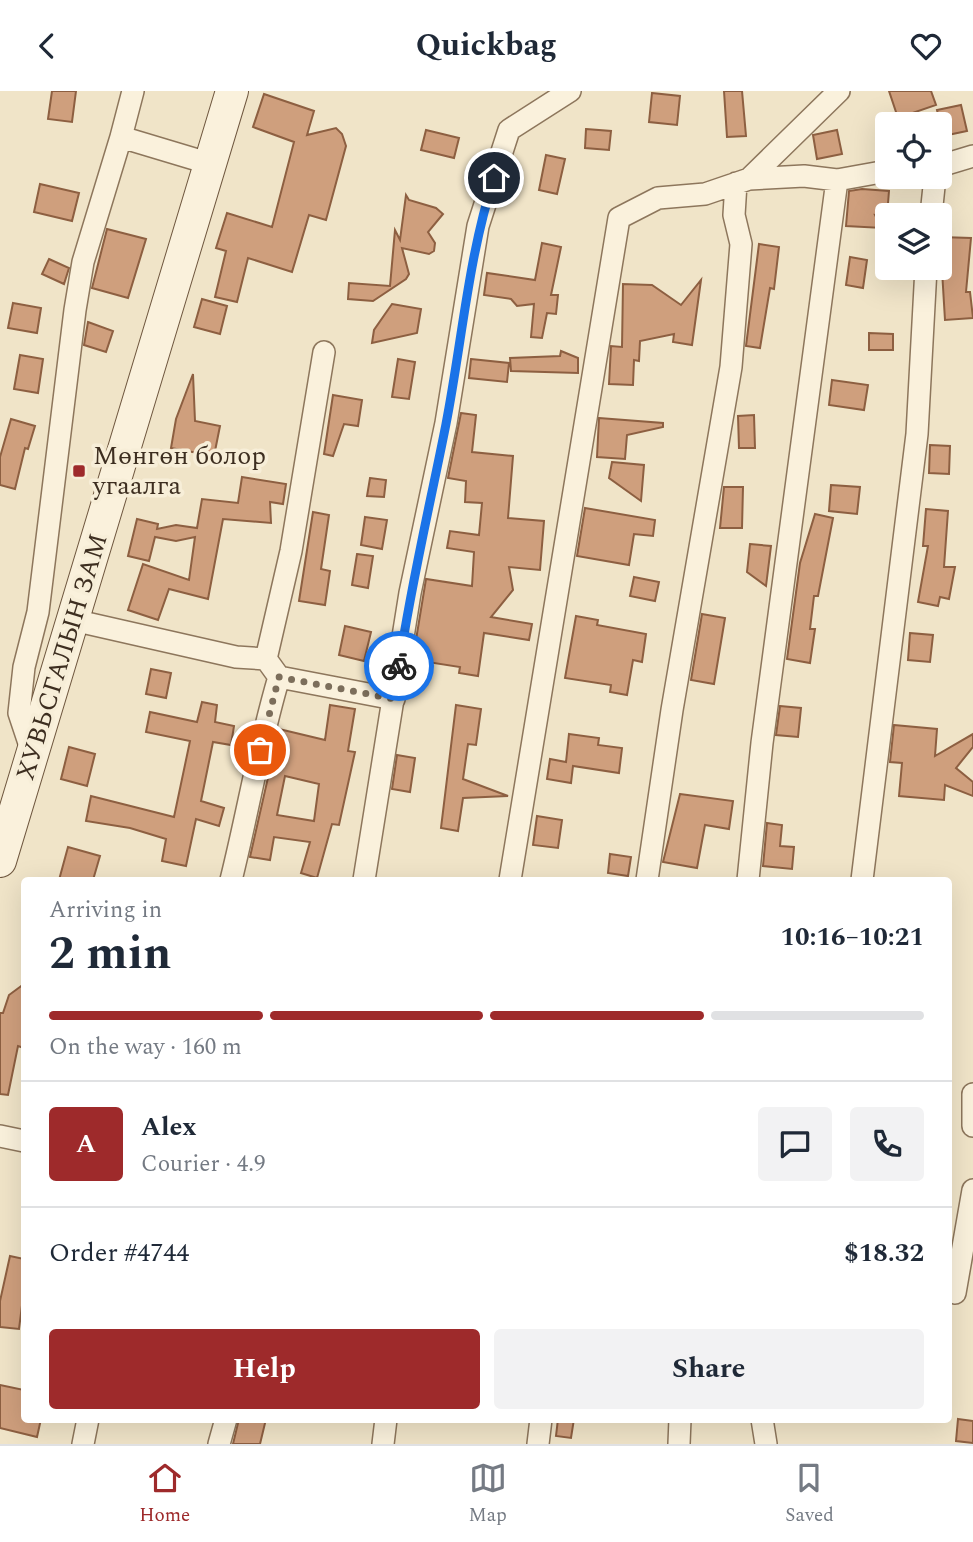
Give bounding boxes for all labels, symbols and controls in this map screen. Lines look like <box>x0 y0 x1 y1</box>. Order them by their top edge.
text: Quickbag <box>416 21 557 70</box>
icon: back <box>28 27 66 65</box>
icon: heart <box>907 27 945 65</box>
map controls <box>875 112 952 280</box>
button: locate <box>875 112 952 189</box>
pin <box>464 148 524 208</box>
icon: home <box>475 159 513 197</box>
button: layers <box>875 203 952 280</box>
place label: Мөнгөн болор угаалга <box>92 436 266 506</box>
marker: Мөнгөн болор угаалга <box>71 463 87 479</box>
street label: ХУВЬСГАЛЫН ЗАМ <box>5 529 119 785</box>
courier <box>364 631 434 701</box>
icon: bike <box>380 647 418 685</box>
pin <box>230 720 290 780</box>
icon: bag <box>241 731 279 769</box>
text: Arriving in <box>49 893 162 928</box>
text: 10:16–10:21 <box>780 917 924 957</box>
text: 2 min <box>49 919 171 989</box>
text: On the way · 160 m <box>49 1030 242 1065</box>
text: Alex <box>141 1107 196 1147</box>
button: chat <box>758 1107 832 1181</box>
button: phone <box>850 1107 924 1181</box>
text: A <box>76 1124 96 1164</box>
text: Courier · 4.9 <box>141 1147 266 1182</box>
text: Order #4744 <box>49 1233 189 1273</box>
text: $18.32 <box>844 1233 924 1273</box>
button: Help <box>49 1329 480 1409</box>
button: Share <box>494 1329 924 1409</box>
tab: Home <box>139 1459 190 1530</box>
tab: Map <box>469 1459 507 1530</box>
tab: Saved <box>785 1459 834 1530</box>

